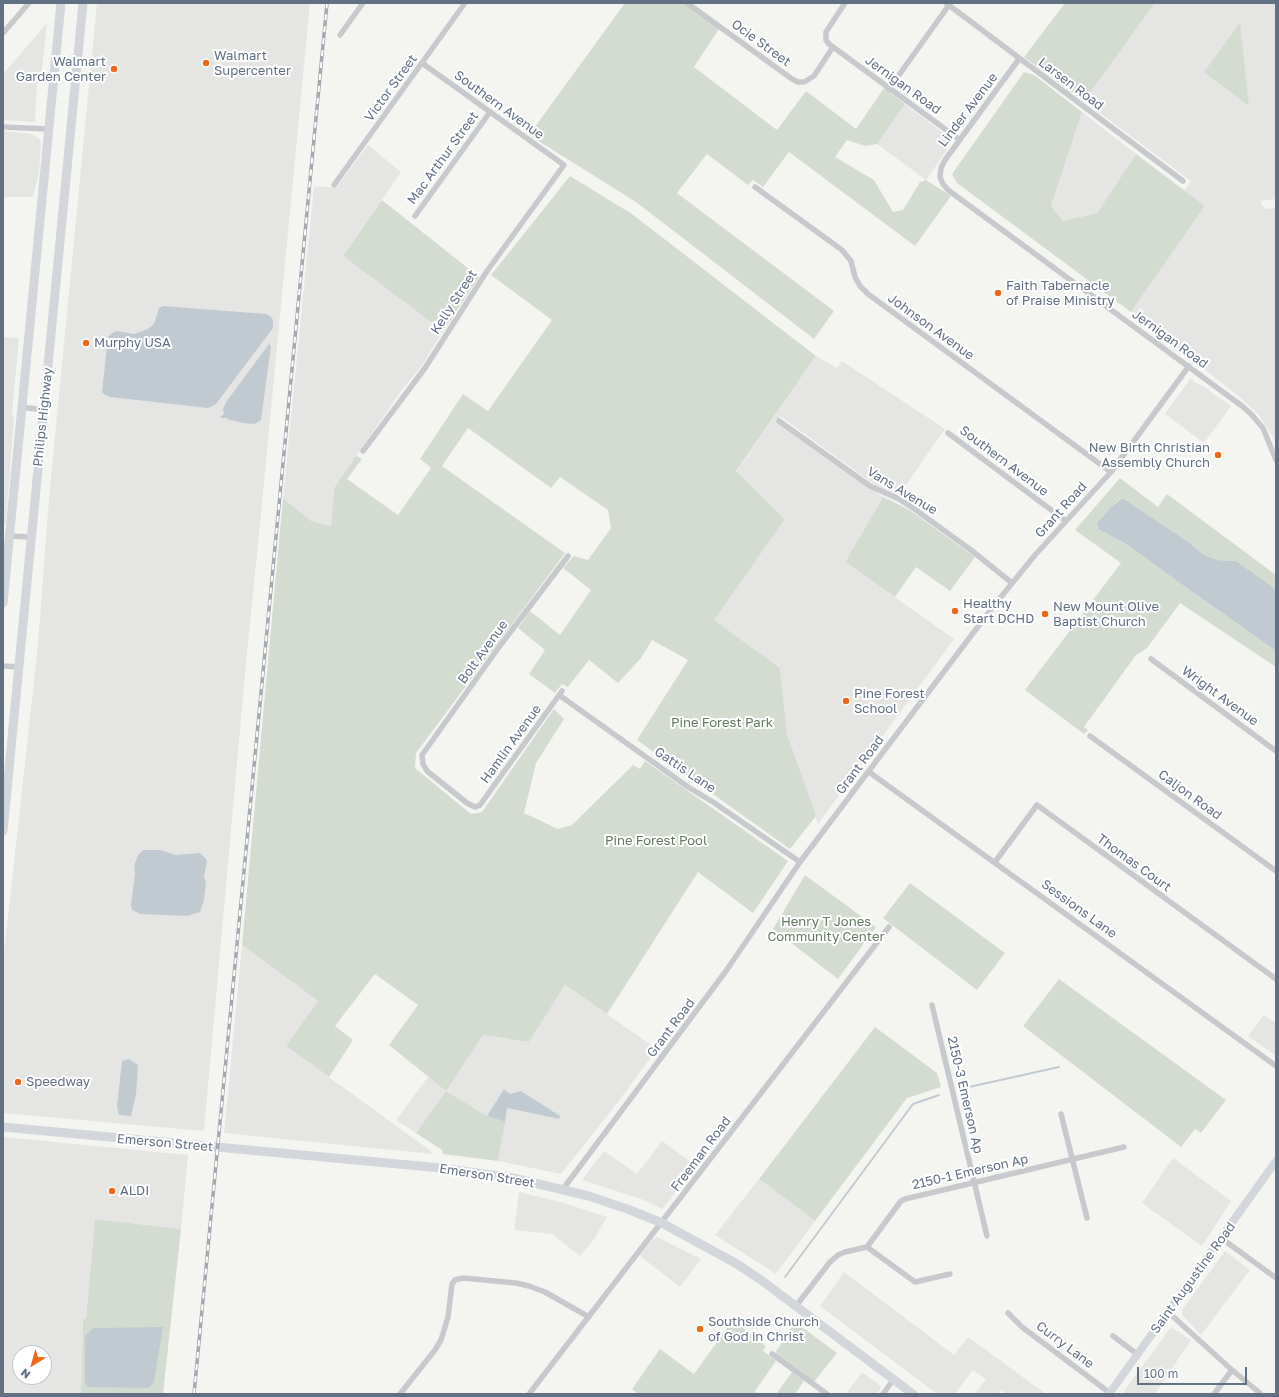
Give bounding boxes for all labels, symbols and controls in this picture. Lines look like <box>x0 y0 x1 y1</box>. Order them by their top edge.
street label: Ocie Street <box>728 16 794 70</box>
place label: Walmart Supercenter <box>214 48 291 79</box>
street label: Victor Street <box>361 51 421 125</box>
street label: Jernigan Road <box>862 52 944 118</box>
place label: Walmart Garden Center <box>16 54 106 85</box>
street label: Larsen Road <box>1035 54 1107 114</box>
marker: Walmart Supercenter <box>201 58 211 68</box>
marker: Walmart Garden Center <box>109 64 119 74</box>
street label: Southern Avenue <box>451 67 547 143</box>
street label: Linder Avenue <box>935 70 1001 150</box>
street label: Mac Arthur Street <box>404 109 482 207</box>
street label: Kelly Street <box>427 267 481 337</box>
place label: Faith Tabernacle of Praise Ministry <box>1006 278 1115 309</box>
marker: Faith Tabernacle of Praise Ministry <box>993 288 1003 298</box>
street label: Johnson Avenue <box>885 290 977 364</box>
street label: Jernigan Road <box>1129 306 1211 372</box>
place label: Murphy USA <box>94 335 171 351</box>
marker: Murphy USA <box>81 338 91 348</box>
street label: Philips Highway <box>30 367 56 467</box>
street label: Southern Avenue <box>957 423 1051 499</box>
place label: New Birth Christian Assembly Church <box>1089 440 1210 471</box>
marker: New Birth Christian Assembly Church <box>1213 450 1223 460</box>
street label: Vans Avenue <box>864 464 940 518</box>
street label: Grant Road <box>1032 479 1090 541</box>
place label: Healthy Start DCHD <box>963 596 1034 627</box>
place label: New Mount Olive Baptist Church <box>1053 599 1159 630</box>
marker: Healthy Start DCHD <box>950 606 960 616</box>
marker: New Mount Olive Baptist Church <box>1040 609 1050 619</box>
street label: Bolt Avenue <box>455 617 511 687</box>
street label: Wright Avenue <box>1179 663 1261 729</box>
place label: Pine Forest School <box>854 686 925 717</box>
marker: Pine Forest School <box>841 696 851 706</box>
street label: Hamlin Avenue <box>477 702 545 786</box>
park label: Pine Forest Park <box>671 715 773 731</box>
street label: Grant Road <box>833 733 887 797</box>
street label: Gattis Lane <box>651 744 719 796</box>
street label: Caljon Road <box>1155 767 1225 823</box>
street label: Thomas Court <box>1094 831 1174 895</box>
park label: Pine Forest Pool <box>605 833 707 849</box>
street label: Sessions Lane <box>1038 876 1120 942</box>
park label: Henry T Jones Community Center <box>767 914 885 945</box>
street label: Grant Road <box>644 996 698 1060</box>
street label: 2150-3 Emerson Ap <box>944 1035 986 1155</box>
place label: Speedway <box>26 1074 90 1090</box>
marker: Speedway <box>13 1077 23 1087</box>
street label: Freeman Road <box>668 1113 734 1195</box>
street label: Emerson Street <box>116 1131 214 1155</box>
street label: 2150-1 Emerson Ap <box>910 1151 1030 1193</box>
street label: Emerson Street <box>438 1161 536 1191</box>
place label: ALDI <box>120 1183 149 1199</box>
marker: ALDI <box>107 1186 117 1196</box>
street label: Saint Augustine Road <box>1147 1219 1239 1337</box>
place label: Southside Church of God in Christ <box>708 1314 819 1345</box>
street label: Curry Lane <box>1033 1318 1097 1372</box>
marker: Southside Church of God in Christ <box>695 1324 705 1334</box>
north arrow <box>12 1345 52 1385</box>
scale bar <box>1139 1359 1249 1385</box>
text: N <box>18 1366 32 1382</box>
text: 100 m <box>1144 1366 1178 1381</box>

